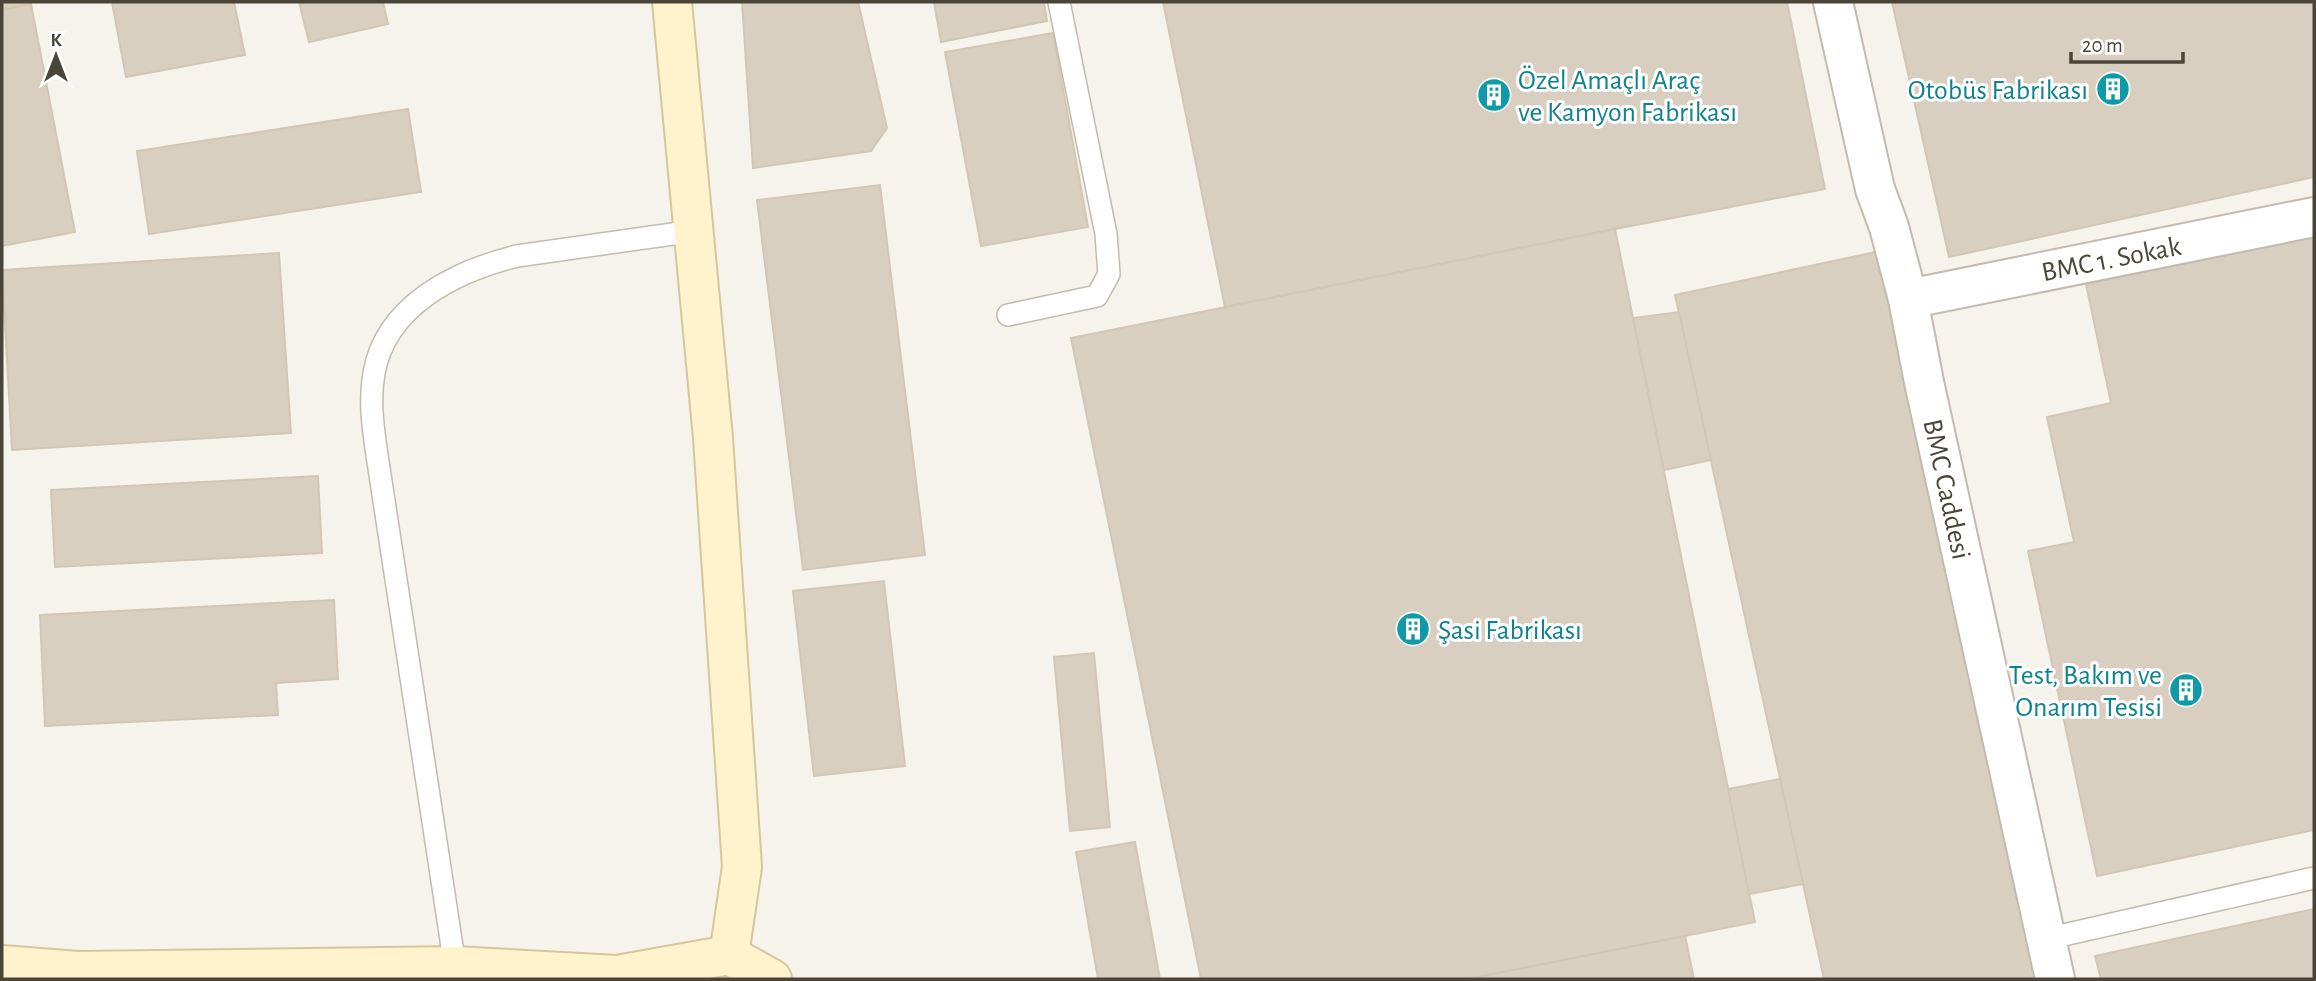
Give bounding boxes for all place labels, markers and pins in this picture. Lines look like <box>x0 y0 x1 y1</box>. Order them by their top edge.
place label: Özel Amaçlı Araç ve Kamyon Fabrikası <box>1518 65 1737 127</box>
building icon: Otobüs Fabrikası <box>2094 70 2132 108</box>
building icon: Özel Amaçlı Araç ve Kamyon Fabrikası <box>1475 76 1513 114</box>
place label: Otobüs Fabrikası <box>1908 77 2088 105</box>
building icon: Şasi Fabrikası <box>1394 610 1432 648</box>
place label: Şasi Fabrikası <box>1438 617 1582 645</box>
place label: Test, Bakım ve Onarım Tesisi <box>2009 662 2162 722</box>
building icon: Test, Bakım ve Onarım Tesisi <box>2167 671 2205 709</box>

